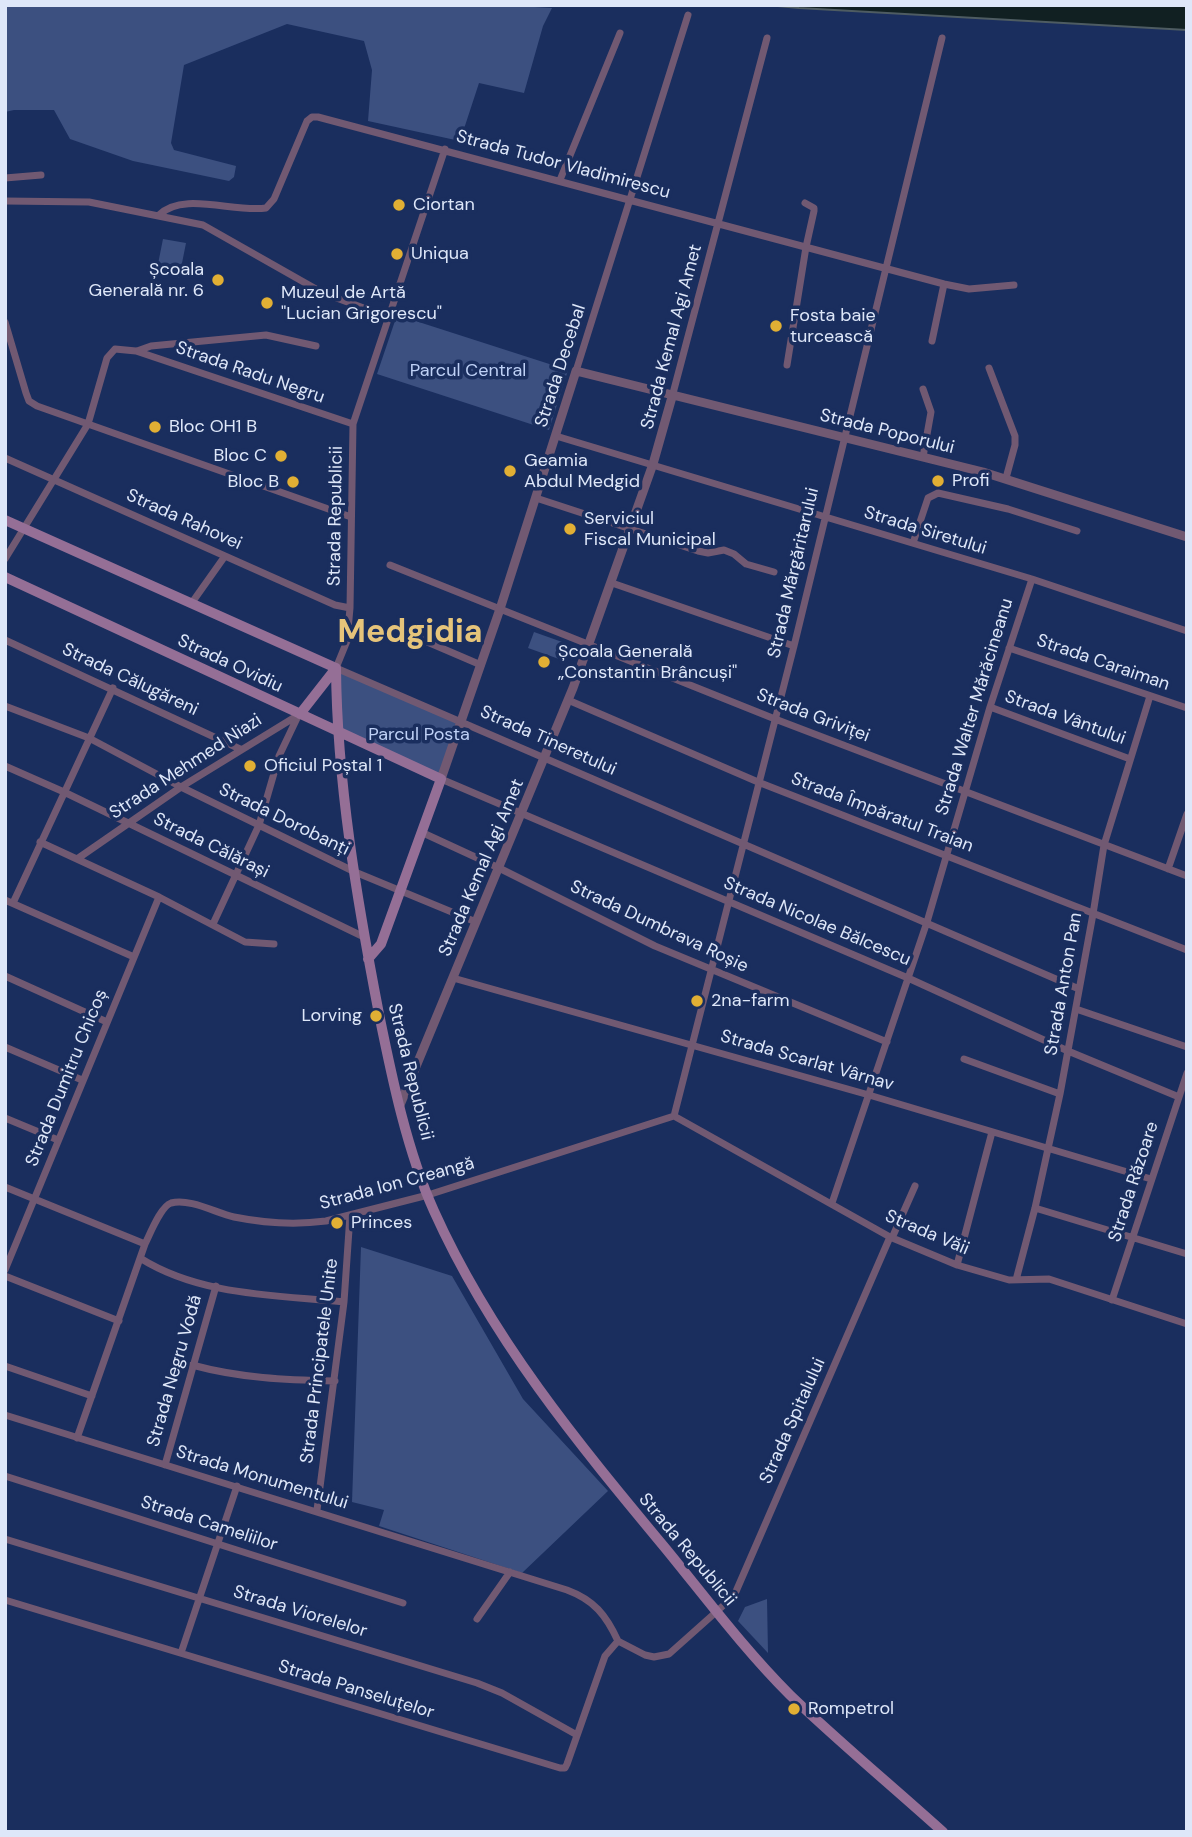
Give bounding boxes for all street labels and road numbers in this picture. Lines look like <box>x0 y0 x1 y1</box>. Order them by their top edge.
street label: Strada Tudor Vladimirescu <box>454 126 672 204</box>
street label: Strada Kemal Agi Amet <box>637 242 707 432</box>
street label: Strada Decebal <box>531 302 591 430</box>
street label: Strada Radu Negru <box>173 337 327 409</box>
street label: Strada Poporului <box>817 405 957 459</box>
street label: Strada Republicii <box>324 446 348 586</box>
street label: Strada Rahovei <box>123 485 245 555</box>
street label: Strada Mărgăritarului <box>764 486 824 660</box>
street label: Strada Siretului <box>861 502 989 560</box>
street label: Strada Walter Mărăcineanu <box>932 596 1018 818</box>
street label: Strada Ovidiu <box>174 630 286 698</box>
street label: Strada Caraiman <box>1034 630 1172 696</box>
street label: Strada Călugăreni <box>58 639 202 721</box>
street label: Strada Griviței <box>753 684 873 748</box>
street label: Strada Vântului <box>1002 686 1128 750</box>
street label: Strada Tineretului <box>476 701 620 781</box>
street label: Strada Mehmed Niazi <box>106 710 266 824</box>
street label: Strada Împăratul Traian <box>788 768 976 858</box>
street label: Strada Kemal Agi Amet <box>435 776 529 960</box>
street label: Strada Dorobanți <box>215 779 353 861</box>
street label: Strada Călărași <box>150 809 272 883</box>
street label: Strada Nicolae Bălcescu <box>720 873 914 971</box>
street label: Strada Dumbrava Roșie <box>567 876 751 978</box>
street label: Strada Anton Pan <box>1041 911 1087 1057</box>
street label: Strada Dumitru Chicoș <box>22 986 112 1170</box>
street label: Strada Republicii <box>383 1001 437 1143</box>
street label: Strada Scarlat Vârnav <box>718 1026 896 1096</box>
street label: Strada Răzoare <box>1104 1119 1164 1245</box>
street label: Strada Ion Creangă <box>317 1153 477 1215</box>
street label: Strada Văii <box>882 1206 972 1260</box>
street label: Strada Principatele Unite <box>297 1257 343 1465</box>
street label: Strada Negru Vodă <box>143 1293 207 1449</box>
street label: Strada Spitalului <box>756 1355 830 1487</box>
street label: Strada Monumentului <box>173 1442 351 1514</box>
street label: Strada Republicii <box>634 1489 740 1611</box>
street label: Strada Cameliilor <box>138 1492 280 1556</box>
street label: Strada Viorelelor <box>230 1581 370 1643</box>
street label: Strada Panseluțelor <box>275 1656 437 1724</box>

